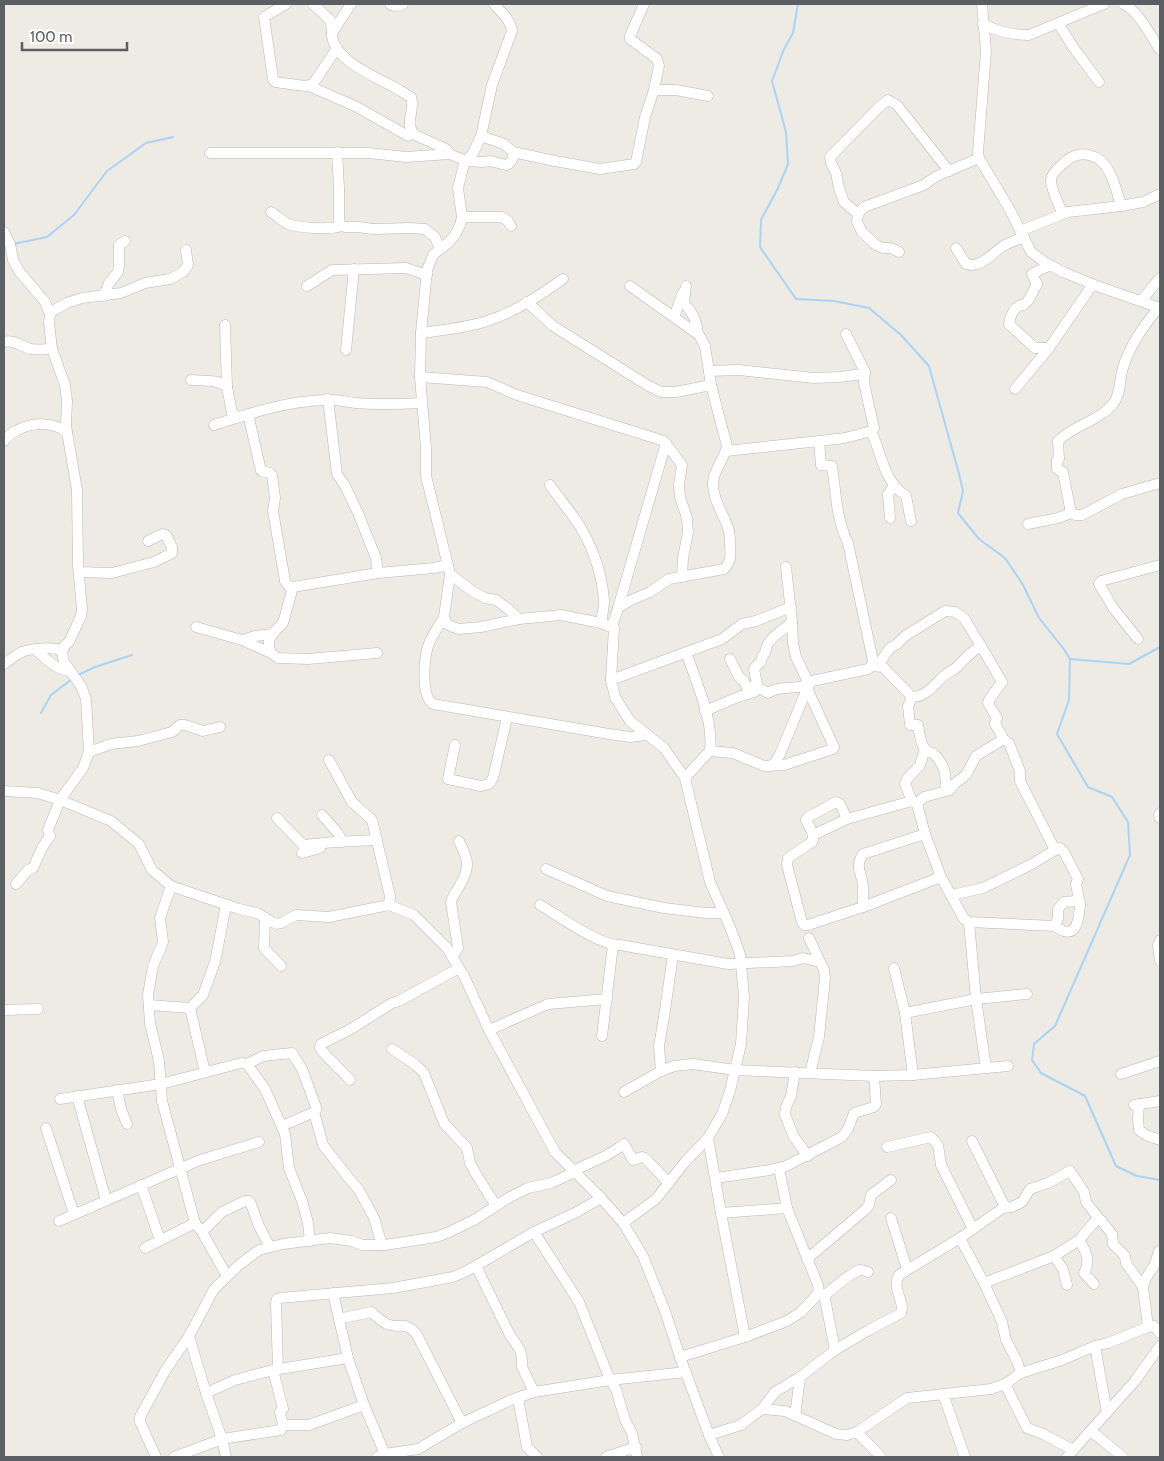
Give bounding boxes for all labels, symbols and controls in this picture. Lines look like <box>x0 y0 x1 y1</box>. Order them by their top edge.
scale bar <box>22 20 128 52</box>
text: 100 m <box>30 28 72 46</box>

